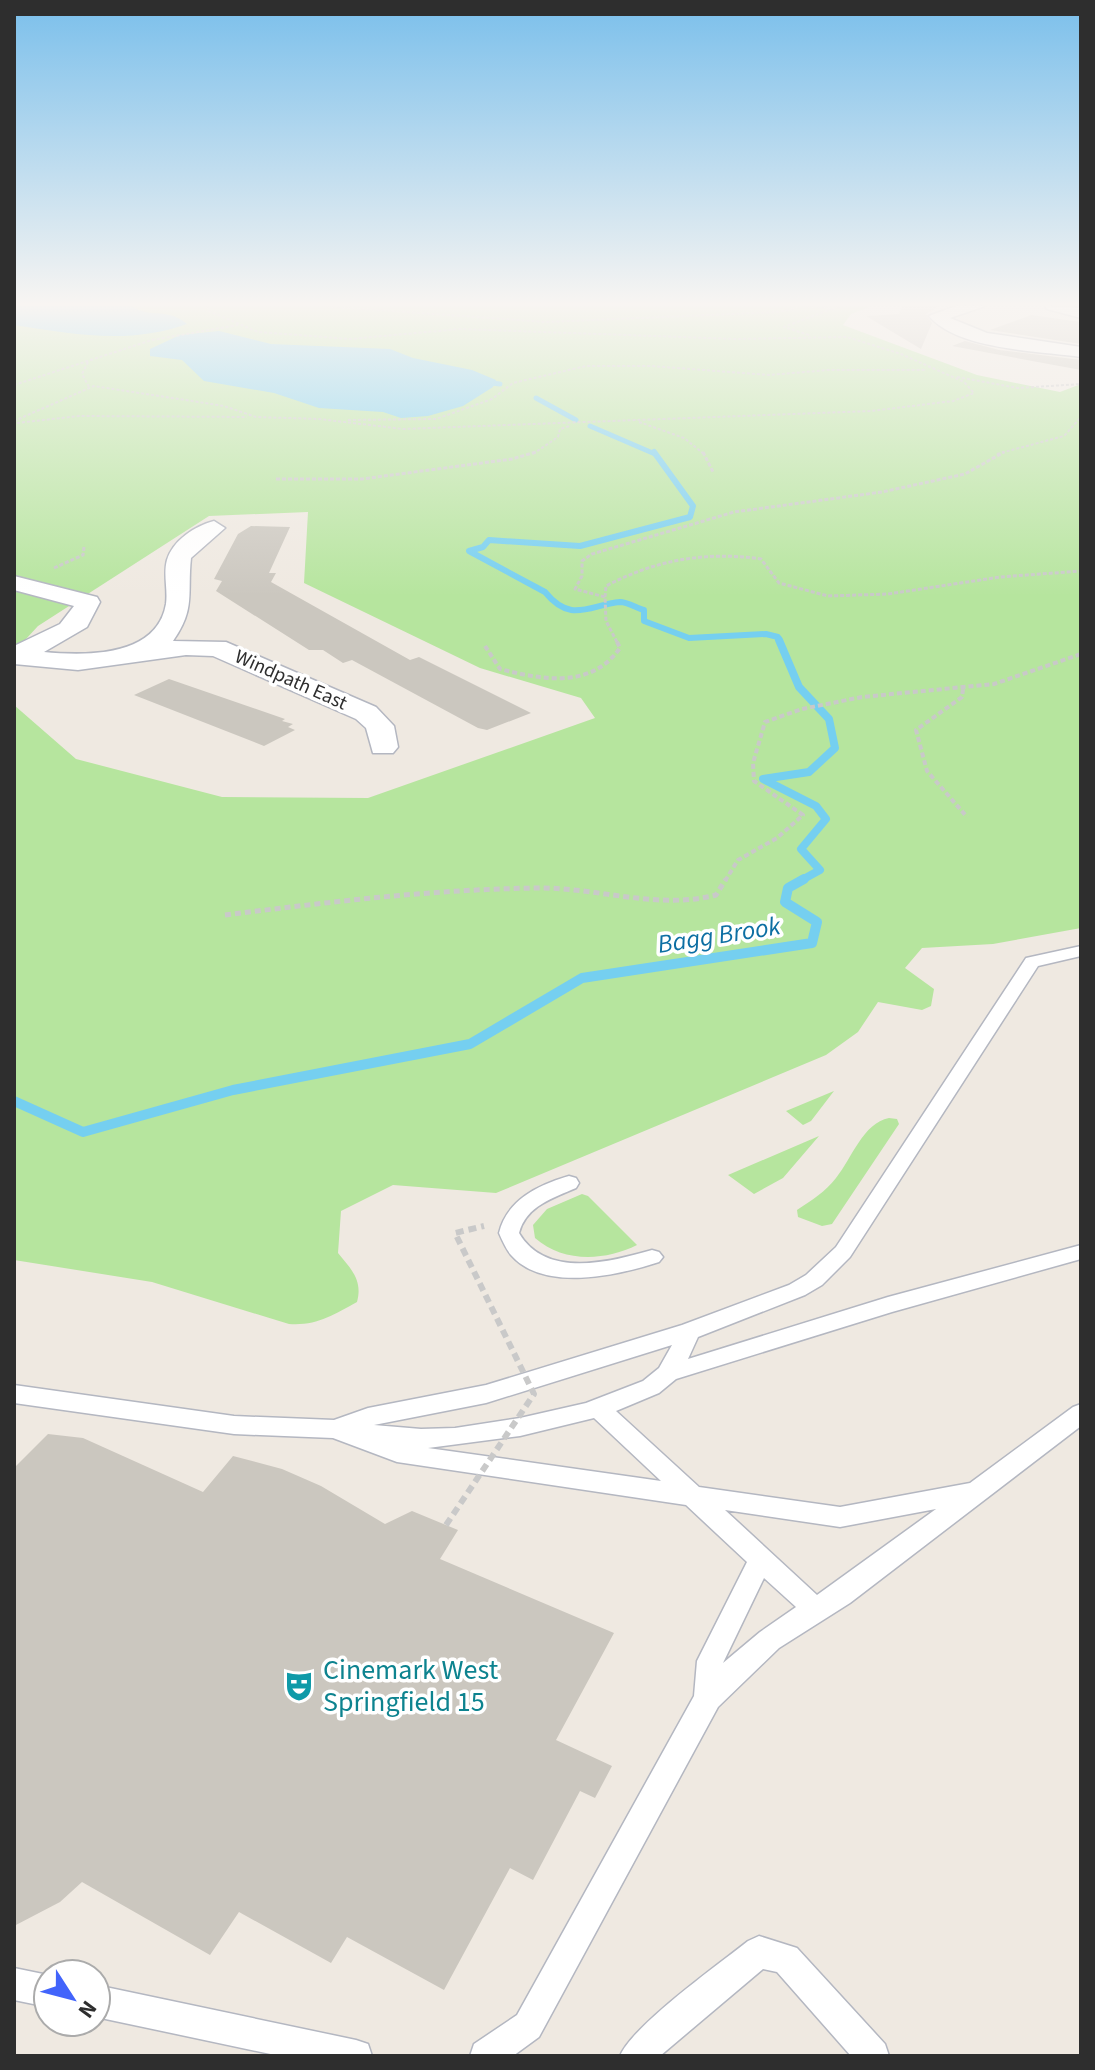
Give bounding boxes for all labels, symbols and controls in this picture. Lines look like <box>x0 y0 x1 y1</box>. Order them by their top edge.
street label: Windpath East <box>230 643 352 717</box>
water label: Bagg Brook <box>655 907 784 963</box>
place label: Cinemark West Springfield 15 <box>323 1650 499 1722</box>
theatre icon: Cinemark West Springfield 15 <box>282 1669 316 1703</box>
north arrow <box>32 1958 112 2038</box>
text: N <box>70 1994 105 2024</box>

